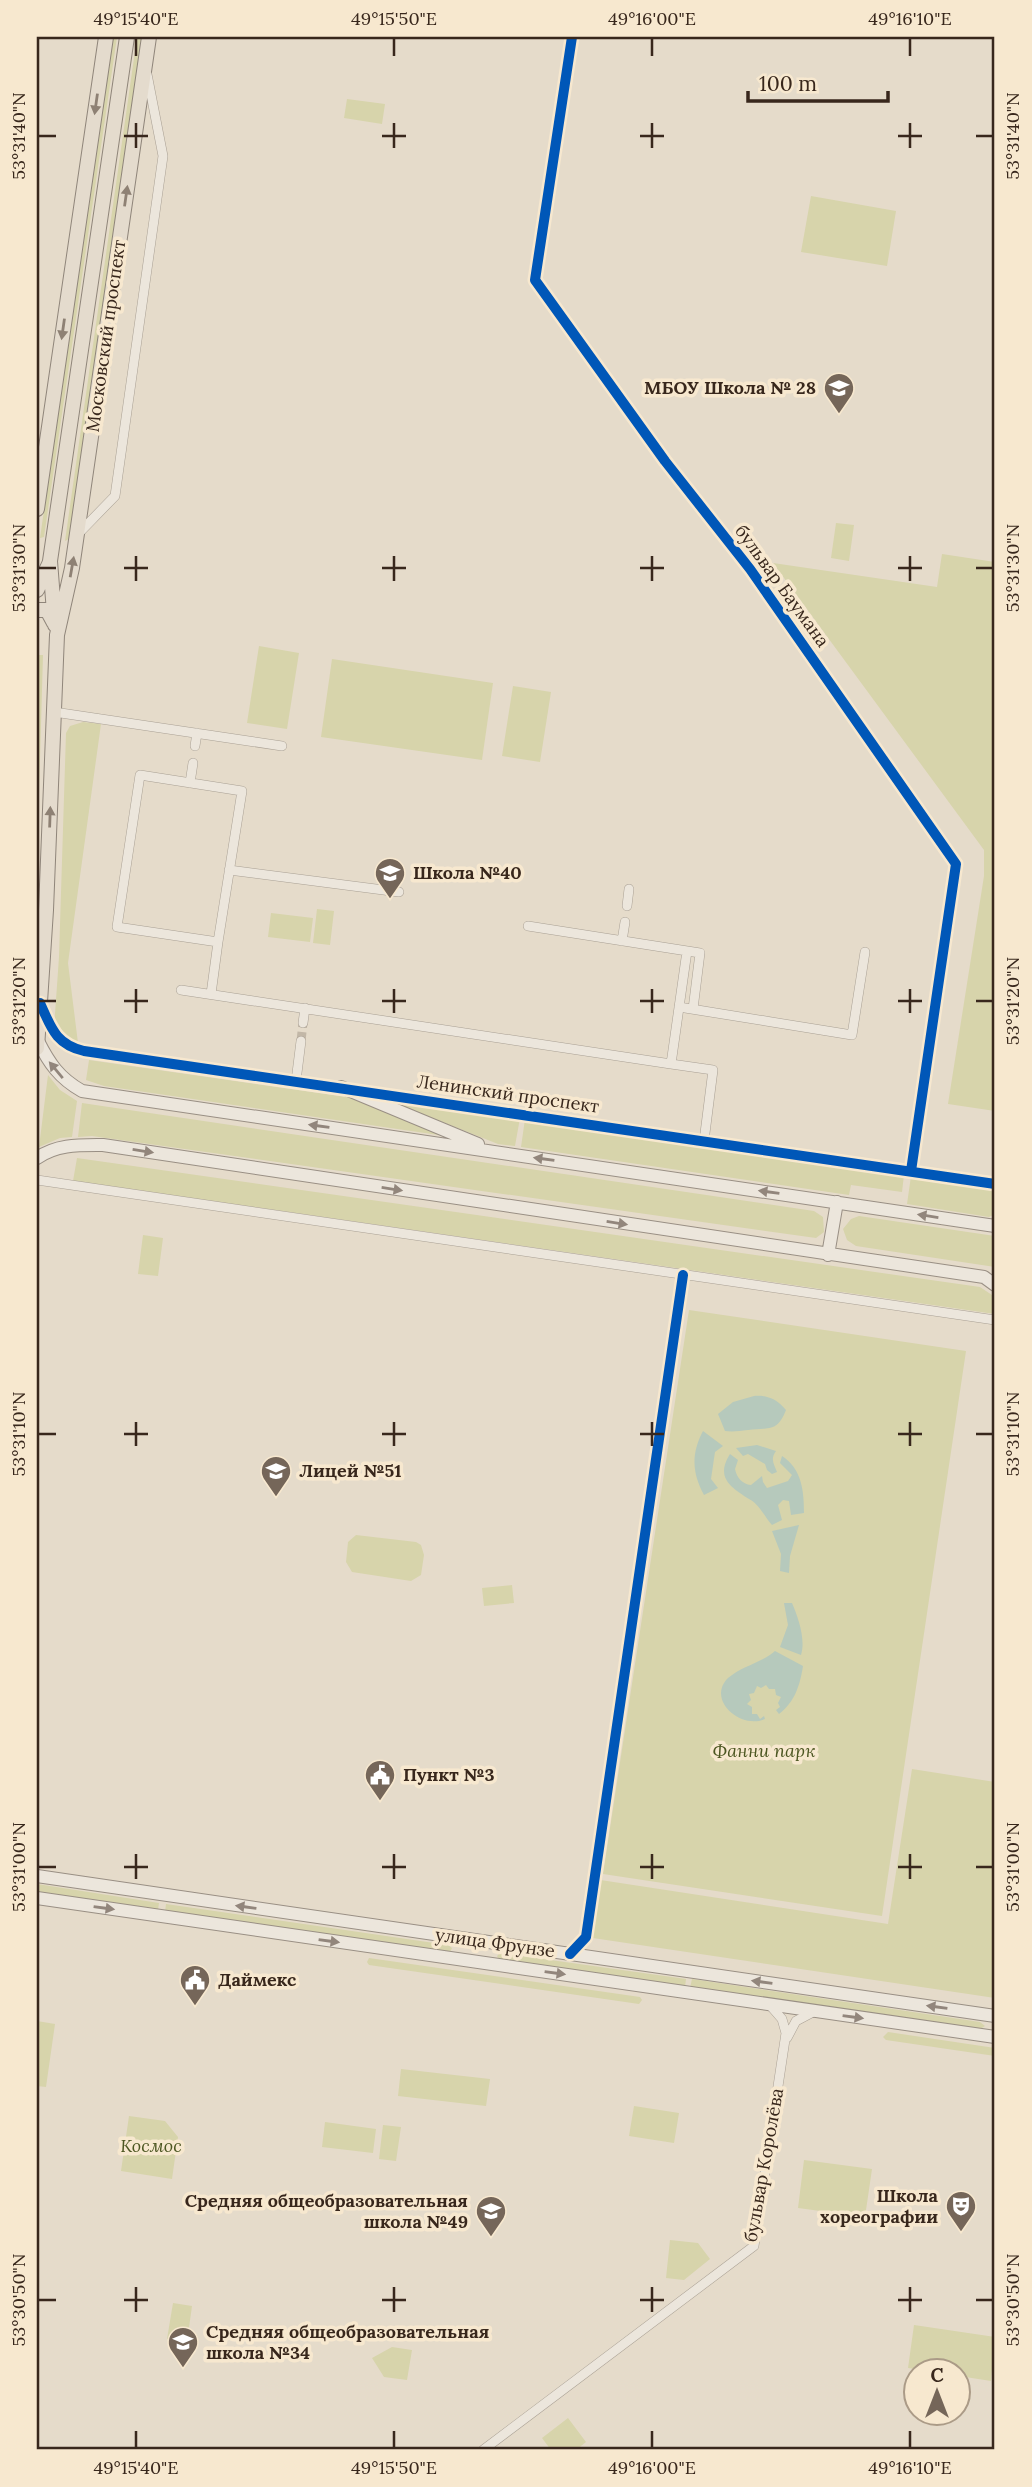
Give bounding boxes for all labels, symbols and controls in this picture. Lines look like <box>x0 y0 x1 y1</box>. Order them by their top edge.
text: 49°15'40"E <box>93 7 179 30</box>
text: 49°15'50"E <box>351 7 437 30</box>
text: 49°16'00"E <box>608 7 696 30</box>
text: 49°16'10"E <box>868 7 952 30</box>
scale bar <box>748 60 888 104</box>
text: 100 m <box>759 70 817 97</box>
text: 53°31'40"N <box>7 92 30 180</box>
text: 53°31'40"N <box>1001 92 1024 180</box>
one-way arrow <box>91 93 102 115</box>
one-way arrow <box>121 185 132 207</box>
street label: Московский проспект <box>81 238 130 434</box>
one-way arrow <box>58 318 69 340</box>
school or university icon: МБОУ Школа № 28 <box>822 371 856 415</box>
place label: МБОУ Школа № 28 <box>644 376 816 399</box>
street label: бульвар Баумана <box>730 520 835 652</box>
text: 53°31'30"N <box>7 524 30 612</box>
text: 53°31'30"N <box>1001 524 1024 612</box>
one-way arrow <box>67 556 78 578</box>
one-way arrow <box>44 806 55 828</box>
school or university icon: Школа №40 <box>373 856 407 900</box>
place label: Школа №40 <box>413 861 522 884</box>
text: 53°31'20"N <box>7 957 30 1045</box>
text: 53°31'20"N <box>1001 957 1024 1045</box>
one-way arrow <box>48 1061 63 1079</box>
street label: Ленинский проспект <box>416 1069 601 1118</box>
one-way arrow <box>308 1120 330 1131</box>
one-way arrow <box>132 1146 154 1157</box>
one-way arrow <box>533 1153 555 1164</box>
one-way arrow <box>381 1184 403 1195</box>
one-way arrow <box>758 1186 780 1197</box>
one-way arrow <box>917 1210 939 1221</box>
one-way arrow <box>606 1218 628 1229</box>
text: 53°31'10"N <box>7 1391 30 1477</box>
text: 53°31'10"N <box>1001 1391 1024 1477</box>
school or university icon: Лицей №51 <box>259 1454 293 1498</box>
place label: Лицей №51 <box>299 1459 402 1482</box>
park label: Фанни парк <box>713 1739 815 1762</box>
public building icon: Пункт №3 <box>363 1758 397 1802</box>
place label: Пункт №3 <box>403 1763 495 1786</box>
text: 53°31'00"N <box>7 1822 30 1912</box>
text: 53°31'00"N <box>1001 1822 1024 1912</box>
one-way arrow <box>235 1901 257 1912</box>
one-way arrow <box>93 1903 115 1914</box>
street label: улица Фрунзе <box>434 1923 557 1962</box>
one-way arrow <box>319 1936 341 1947</box>
public building icon: Даймекс <box>178 1963 212 2007</box>
place label: Даймекс <box>218 1968 297 1991</box>
one-way arrow <box>544 1968 566 1979</box>
one-way arrow <box>751 1976 773 1987</box>
one-way arrow <box>925 2002 947 2013</box>
one-way arrow <box>842 2011 864 2022</box>
street label: бульвар Королёва <box>739 2086 788 2244</box>
park label: Космос <box>120 2134 182 2157</box>
place label: Школа хореографии <box>820 2184 939 2228</box>
place label: Средняя общеобразовательная школа №49 <box>185 2189 468 2233</box>
theatre icon: Школа хореографии <box>944 2189 978 2233</box>
school or university icon: Средняя общеобразовательная школа №49 <box>474 2194 508 2238</box>
text: 53°30'50"N <box>7 2253 30 2347</box>
text: 53°30'50"N <box>1001 2253 1024 2347</box>
place label: Средняя общеобразовательная школа №34 <box>206 2320 489 2364</box>
school or university icon: Средняя общеобразовательная школа №34 <box>166 2325 200 2369</box>
north arrow <box>902 2358 972 2428</box>
text: С <box>930 2363 944 2387</box>
text: 49°15'40"E <box>93 2456 179 2479</box>
text: 49°15'50"E <box>351 2456 437 2479</box>
text: 49°16'00"E <box>608 2456 696 2479</box>
text: 49°16'10"E <box>868 2456 952 2479</box>

